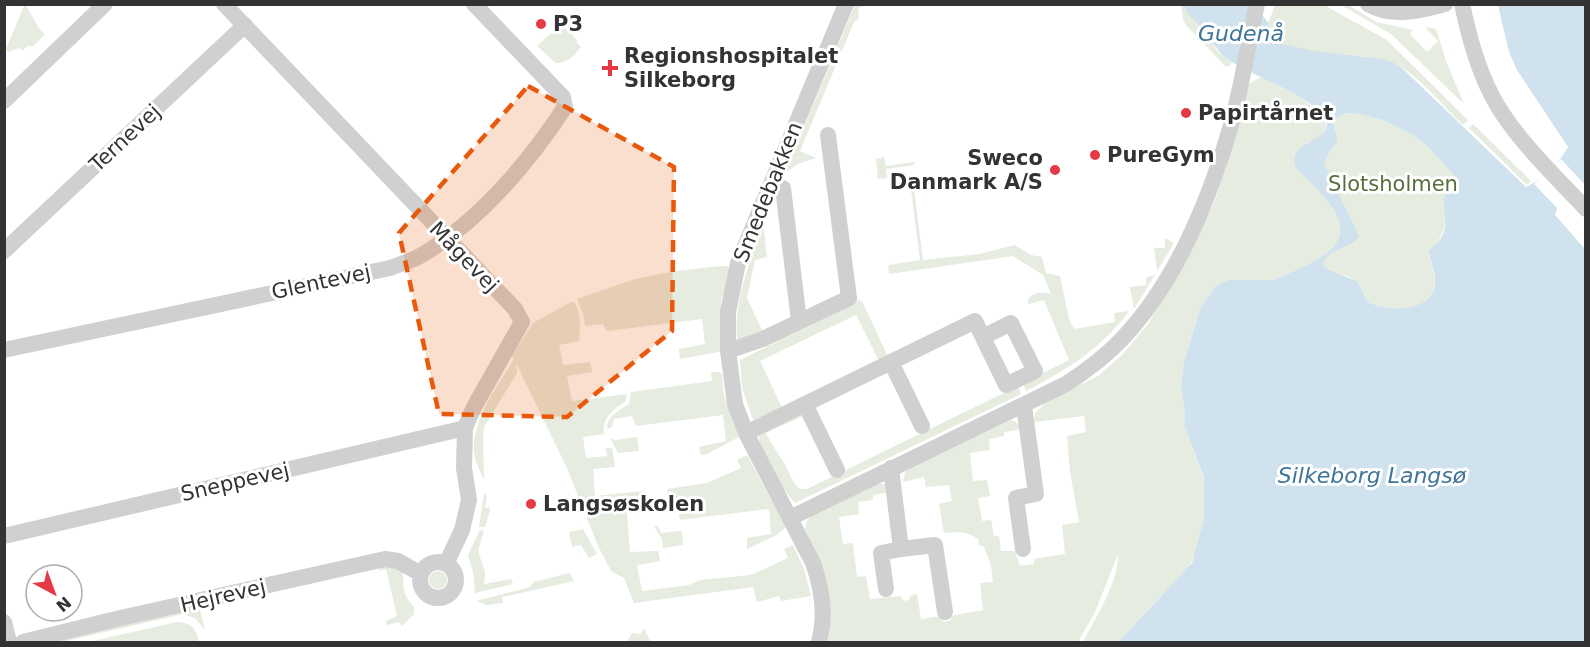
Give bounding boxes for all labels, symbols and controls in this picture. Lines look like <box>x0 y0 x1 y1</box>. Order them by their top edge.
place label: P3 <box>553 12 583 36</box>
marker: P3 <box>534 17 548 31</box>
water label: Gudenå <box>1198 21 1284 46</box>
place label: Regionshospitalet Silkeborg <box>624 44 838 92</box>
marker: Regionshospitalet Silkeborg <box>601 59 619 77</box>
street label: Ternevej <box>84 99 165 177</box>
place label: Papirtårnet <box>1198 100 1333 125</box>
marker: Papirtårnet <box>1179 106 1193 120</box>
street label: Smedebakken <box>729 118 807 266</box>
place label: PureGym <box>1107 143 1215 167</box>
place label: Sweco Danmark A/S <box>890 146 1043 194</box>
marker: PureGym <box>1088 148 1102 162</box>
marker: Sweco Danmark A/S <box>1048 163 1062 177</box>
park label: Slotsholmen <box>1328 172 1458 196</box>
street label: Mågevej <box>425 216 504 297</box>
street label: Glentevej <box>269 260 373 304</box>
street label: Sneppevej <box>179 458 291 506</box>
water label: Silkeborg Langsø <box>1278 463 1467 488</box>
place label: Langsøskolen <box>543 492 704 516</box>
marker: Langsøskolen <box>524 497 538 511</box>
north arrow <box>24 563 84 623</box>
street label: Hejrevej <box>178 575 268 617</box>
text: N <box>52 592 75 616</box>

